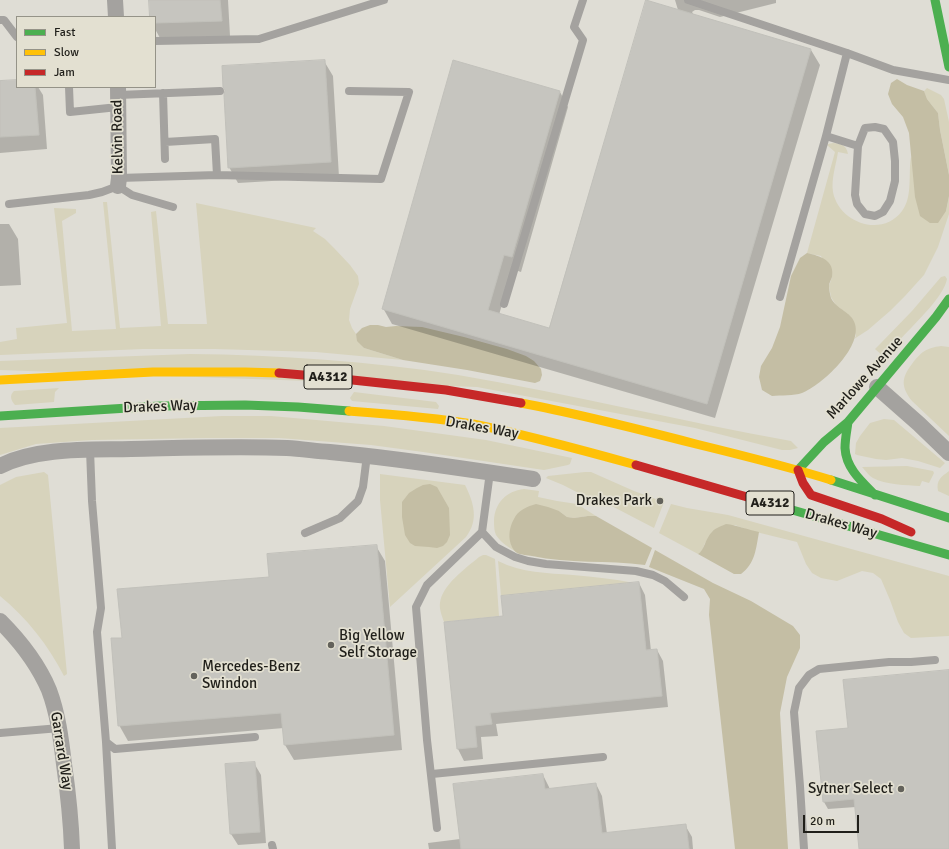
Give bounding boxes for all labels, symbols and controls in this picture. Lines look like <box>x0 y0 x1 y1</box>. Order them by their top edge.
legend <box>16 16 156 88</box>
text: Fast <box>54 25 75 40</box>
text: Slow <box>54 45 79 60</box>
text: Jam <box>54 65 75 80</box>
street label: Kelvin Road <box>108 99 128 175</box>
street label: Marlowe Avenue <box>823 333 907 423</box>
road number: A4312 <box>304 365 352 389</box>
street label: Drakes Way <box>123 397 197 417</box>
street label: Drakes Way <box>444 413 520 443</box>
road number: A4312 <box>746 491 794 515</box>
place label: Drakes Park <box>576 492 652 510</box>
marker: Drakes Park <box>655 496 665 506</box>
street label: Drakes Way <box>803 505 879 543</box>
place label: Big Yellow Self Storage <box>339 627 417 662</box>
marker: Big Yellow Self Storage <box>326 640 336 650</box>
place label: Mercedes-Benz Swindon <box>202 658 300 693</box>
marker: Mercedes-Benz Swindon <box>189 671 199 681</box>
street label: Garrard Way <box>46 711 76 791</box>
place label: Sytner Select <box>808 780 893 798</box>
marker: Sytner Select <box>896 784 906 794</box>
scale bar <box>805 807 861 833</box>
text: 20 m <box>810 814 835 829</box>

